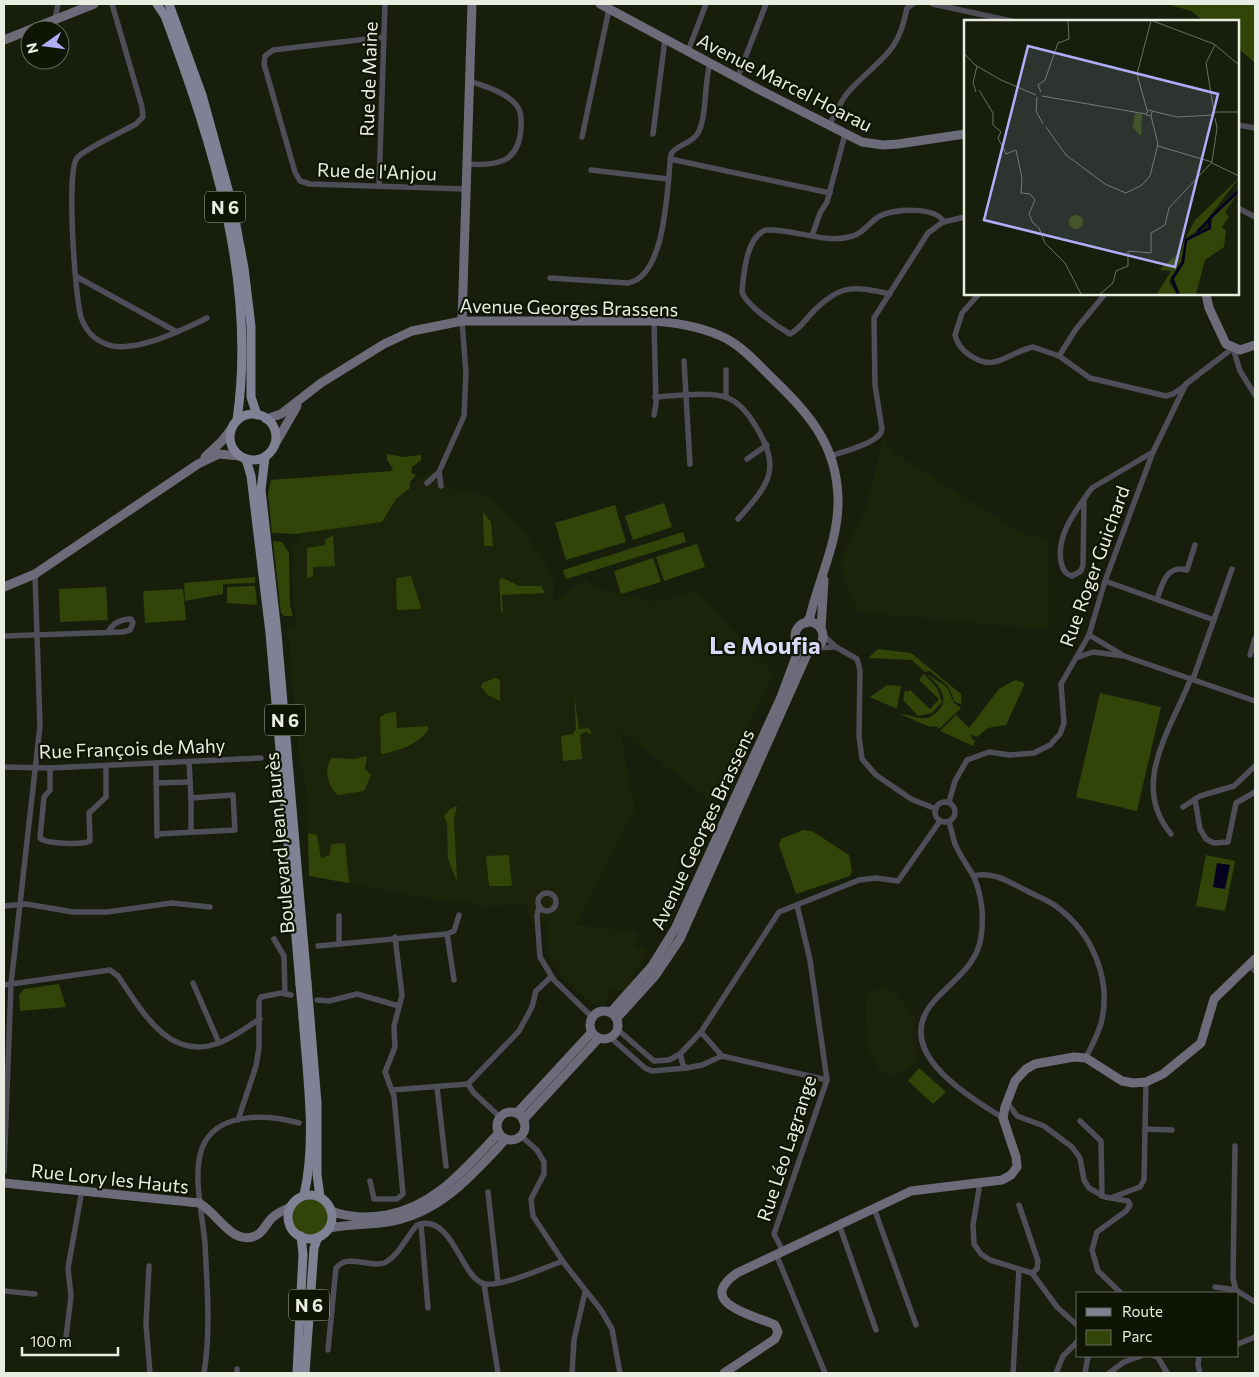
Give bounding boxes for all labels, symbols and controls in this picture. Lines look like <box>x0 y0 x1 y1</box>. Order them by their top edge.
north arrow <box>20 20 70 70</box>
inset map <box>964 20 1239 295</box>
street label: Rue de Maine <box>354 21 382 137</box>
street label: Avenue Marcel Hoarau <box>694 28 876 136</box>
text: N <box>22 41 41 55</box>
street label: Rue de l'Anjou <box>317 157 437 185</box>
road number: N 6 <box>205 192 245 222</box>
street label: Avenue Georges Brassens <box>459 294 679 320</box>
street label: Rue Roger Guichard <box>1054 482 1134 650</box>
district label: Le Moufia <box>709 630 821 659</box>
road number: N 6 <box>265 704 305 736</box>
street label: Avenue Georges Brassens <box>645 725 759 933</box>
street label: Rue François de Mahy <box>38 733 226 763</box>
street label: Boulevard Jean Jaurès <box>260 751 298 935</box>
street label: Rue Léo Lagrange <box>752 1072 820 1224</box>
street label: Rue Lory les Hauts <box>30 1158 190 1198</box>
road number: N 6 <box>289 1290 329 1320</box>
legend <box>1076 1292 1239 1357</box>
text: Route <box>1122 1302 1163 1320</box>
scale bar <box>22 1324 119 1356</box>
text: Parc <box>1122 1327 1152 1345</box>
text: 100 m <box>30 1332 72 1350</box>

